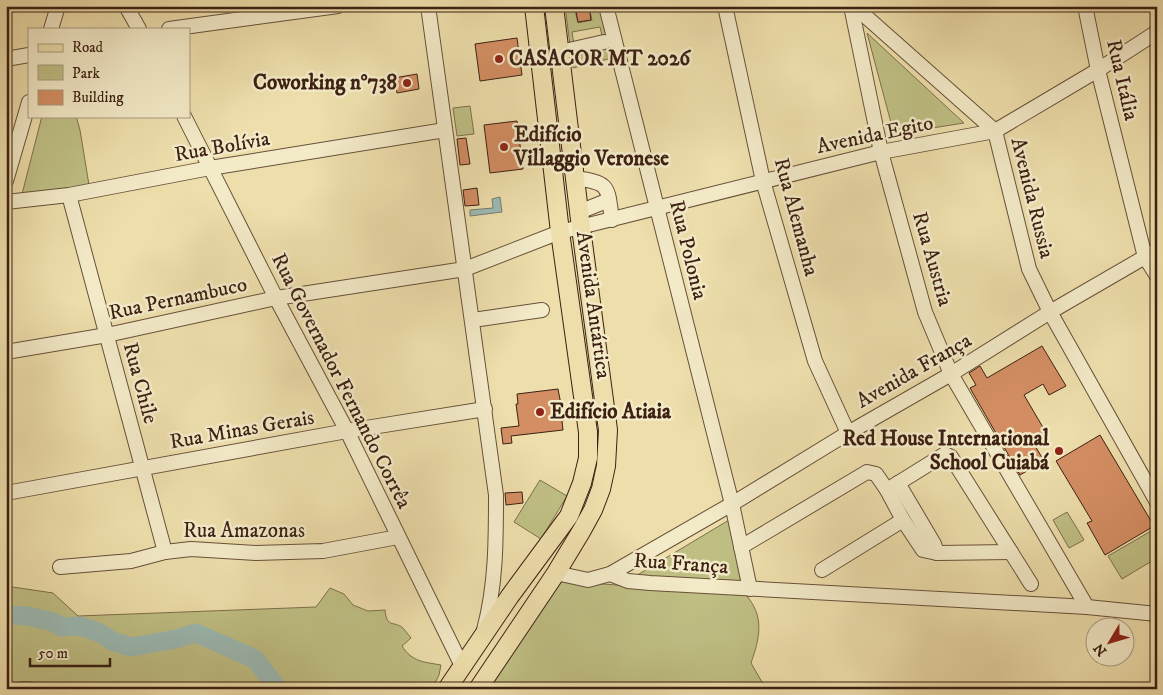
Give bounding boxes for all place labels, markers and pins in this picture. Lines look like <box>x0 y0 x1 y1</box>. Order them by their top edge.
place label: CASACOR MT 2026 <box>509 46 691 72</box>
marker: CASACOR MT 2026 <box>493 53 505 65</box>
place label: Coworking n°738 <box>253 70 397 96</box>
marker: Coworking n°738 <box>401 77 413 89</box>
place label: Edifício Villaggio Veronese <box>513 122 669 172</box>
marker: Edifício Villaggio Veronese <box>498 141 510 153</box>
place label: Edifício Atiaia <box>550 399 672 425</box>
marker: Edifício Atiaia <box>534 406 546 418</box>
place label: Red House International School Cuiabá <box>842 426 1050 476</box>
marker: Red House International School Cuiabá <box>1053 445 1065 457</box>

